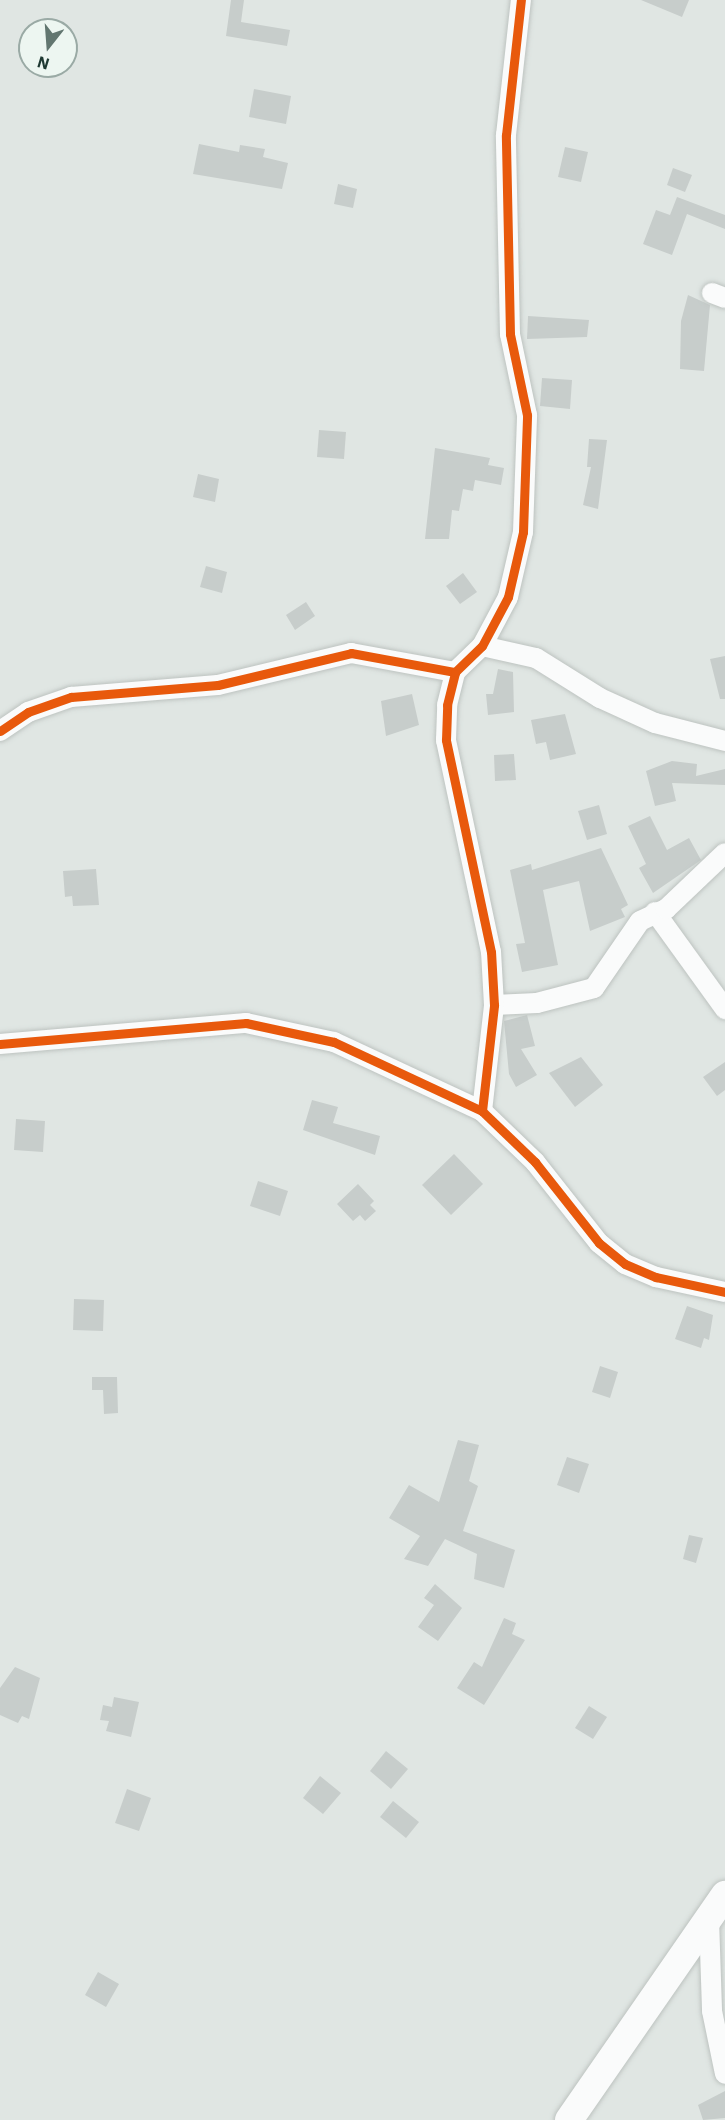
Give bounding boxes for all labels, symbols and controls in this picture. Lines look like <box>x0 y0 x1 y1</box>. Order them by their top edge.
north arrow <box>18 18 78 78</box>
text: N <box>35 52 52 75</box>

